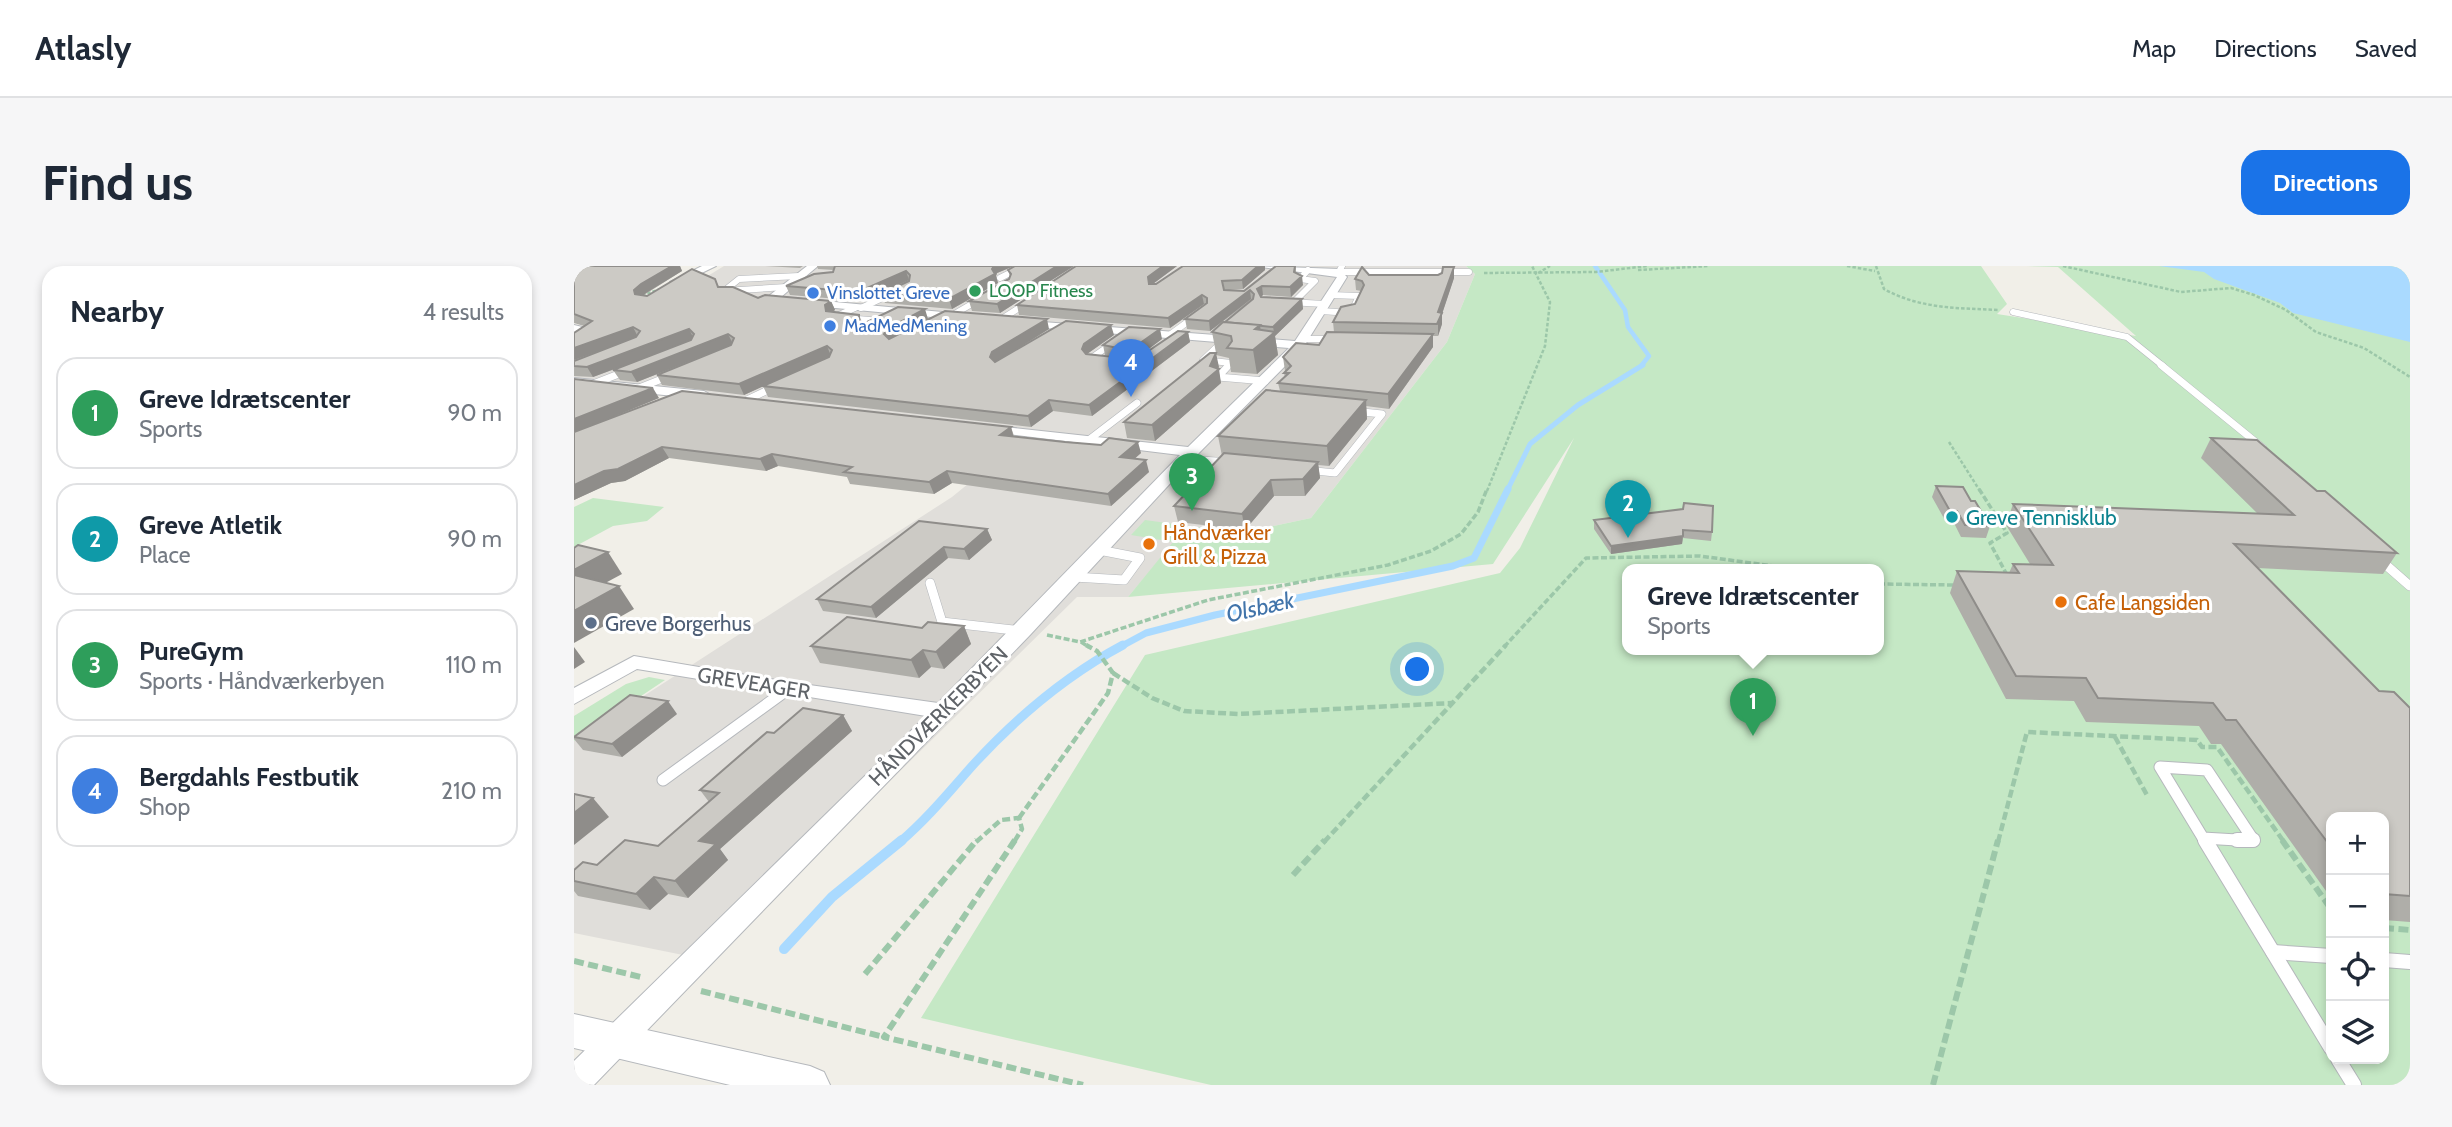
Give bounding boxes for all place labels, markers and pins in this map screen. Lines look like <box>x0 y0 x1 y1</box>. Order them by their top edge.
place label: LOOP Fitness <box>989 280 1093 302</box>
place label: Vinslottet Greve <box>827 282 950 304</box>
marker: LOOP Fitness <box>967 283 983 299</box>
marker: Vinslottet Greve <box>805 285 821 301</box>
place label: MadMedMening <box>844 315 968 337</box>
marker: MadMedMening <box>822 318 838 334</box>
pin: 4 <box>1108 339 1154 397</box>
pin: 3 <box>1169 453 1215 511</box>
pin: 2 <box>1605 480 1651 538</box>
place label: Greve Tennisklub <box>1966 505 2117 530</box>
marker: Greve Tennisklub <box>1944 509 1960 525</box>
place label: Håndværker Grill & Pizza <box>1163 520 1271 569</box>
marker: Håndværker Grill & Pizza <box>1141 536 1157 552</box>
place label: Cafe Langsiden <box>2075 590 2210 615</box>
marker: Cafe Langsiden <box>2053 594 2069 610</box>
place label: Greve Borgerhus <box>605 611 751 636</box>
marker: Greve Borgerhus <box>583 615 599 631</box>
pin: 1 <box>1730 678 1776 736</box>

